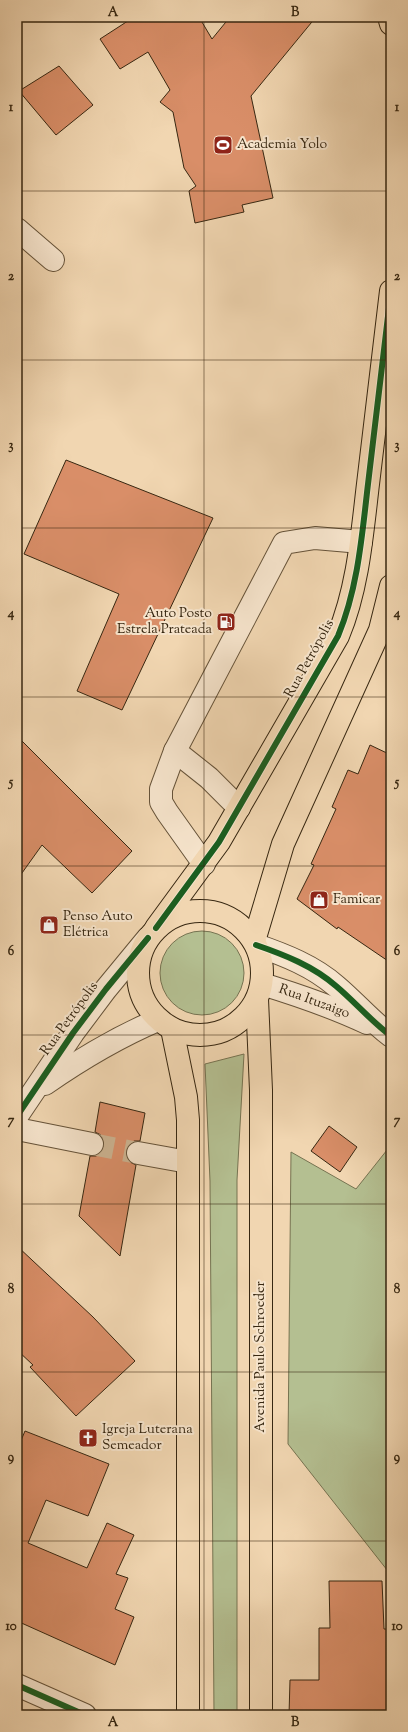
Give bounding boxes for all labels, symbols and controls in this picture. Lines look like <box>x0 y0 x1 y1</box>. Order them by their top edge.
text: A <box>108 4 119 22</box>
text: B <box>291 4 300 22</box>
text: 1 <box>9 99 14 117</box>
text: 1 <box>395 99 400 117</box>
sports icon: Academia Yolo <box>212 134 234 156</box>
place label: Academia Yolo <box>237 135 328 155</box>
text: 2 <box>8 268 15 286</box>
text: 2 <box>394 268 401 286</box>
text: 3 <box>8 437 14 455</box>
text: 3 <box>394 437 400 455</box>
place label: Auto Posto Estrela Prateada <box>117 604 213 640</box>
text: 4 <box>7 605 15 623</box>
text: 4 <box>393 605 401 623</box>
fuel station icon: Auto Posto Estrela Prateada <box>215 611 237 633</box>
street label: Rua Petrópolis <box>280 616 340 702</box>
text: 5 <box>8 774 14 792</box>
text: 5 <box>394 774 400 792</box>
shop icon: Famicar <box>308 889 330 911</box>
place label: Famicar <box>333 890 381 910</box>
place label: Penso Auto Elétrica <box>63 907 133 943</box>
shop icon: Penso Auto Elétrica <box>38 914 60 936</box>
text: 6 <box>8 943 15 961</box>
text: 6 <box>394 943 401 961</box>
street label: Rua Petrópolis <box>36 978 104 1060</box>
street label: Rua Ituzaigo <box>275 980 353 1024</box>
text: 7 <box>8 1112 15 1130</box>
text: 7 <box>394 1112 401 1130</box>
street label: Avenida Paulo Schroeder <box>251 1280 271 1433</box>
text: 8 <box>8 1281 15 1299</box>
text: 8 <box>394 1281 401 1299</box>
place label: Igreja Luterana Semeador <box>102 1420 193 1456</box>
church icon: Igreja Luterana Semeador <box>77 1427 99 1449</box>
text: 9 <box>8 1449 15 1467</box>
text: 9 <box>394 1449 401 1467</box>
text: 10 <box>5 1618 17 1636</box>
text: 10 <box>391 1618 403 1636</box>
text: A <box>108 1714 119 1732</box>
text: B <box>291 1714 300 1732</box>

